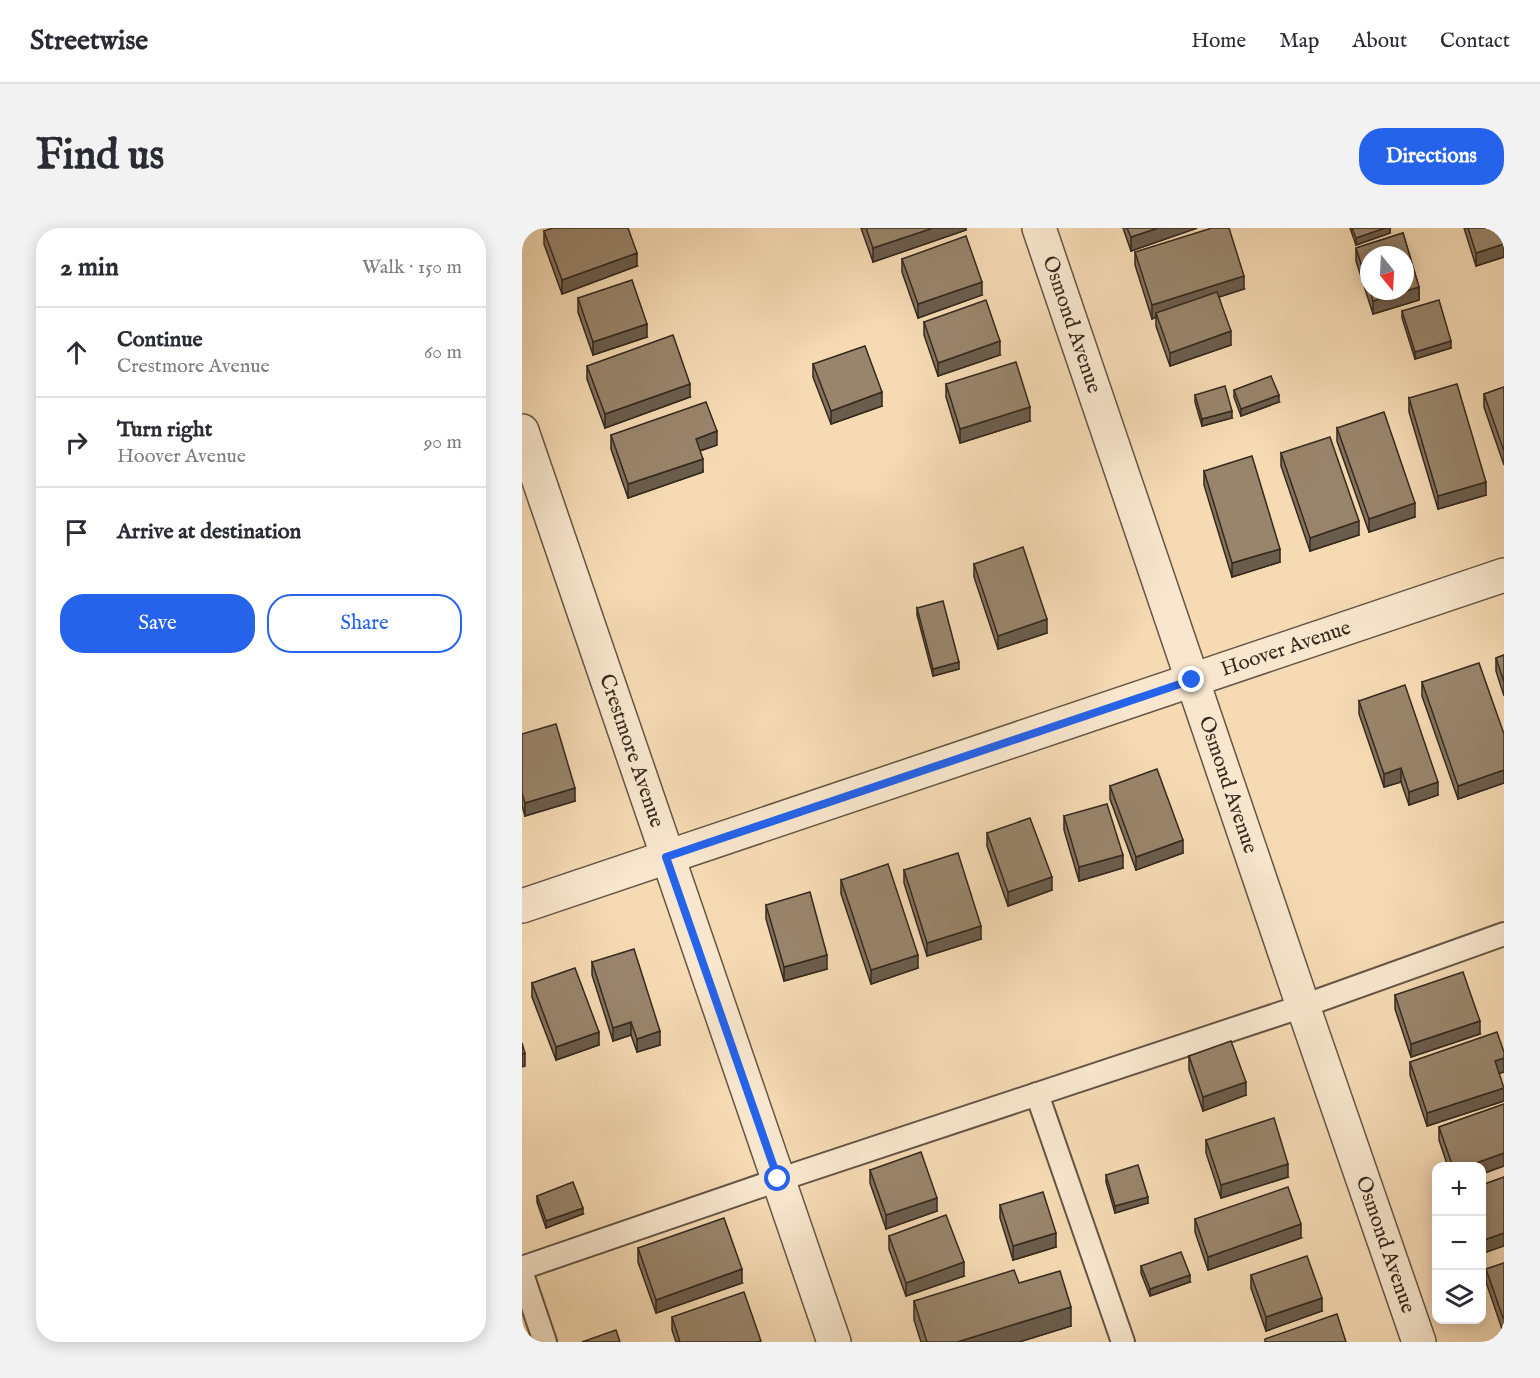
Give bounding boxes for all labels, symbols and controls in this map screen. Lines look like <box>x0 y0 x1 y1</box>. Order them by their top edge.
text: Streetwise <box>30 24 148 59</box>
text: Home <box>1191 28 1246 55</box>
text: Map <box>1279 28 1319 55</box>
text: About <box>1352 28 1407 55</box>
text: Contact <box>1440 28 1510 55</box>
button: Directions <box>1359 128 1504 185</box>
text: Find us <box>36 130 164 183</box>
north arrow <box>1360 246 1414 300</box>
text: 2 min <box>60 251 119 284</box>
street label: Osmond Avenue <box>1036 252 1108 397</box>
text: Walk · 150 m <box>362 255 462 280</box>
text: Continue <box>117 326 203 354</box>
icon: ahead <box>60 336 93 369</box>
text: 60 m <box>424 340 462 365</box>
text: Crestmore Avenue <box>117 354 270 379</box>
text: Turn right <box>117 416 212 444</box>
icon: right <box>60 426 93 459</box>
text: 90 m <box>424 430 462 455</box>
text: Hoover Avenue <box>117 444 246 469</box>
icon: arrive <box>60 516 93 549</box>
text: Arrive at destination <box>117 518 301 546</box>
button: Save <box>60 594 255 653</box>
button: Share <box>267 594 462 653</box>
street label: Hoover Avenue <box>1217 614 1355 683</box>
route end <box>1178 666 1204 692</box>
street label: Crestmore Avenue <box>593 670 670 831</box>
street label: Osmond Avenue <box>1192 713 1264 857</box>
map controls <box>1432 1162 1486 1324</box>
button: + <box>1432 1162 1486 1216</box>
route start <box>764 1165 790 1191</box>
street label: Osmond Avenue <box>1349 1172 1422 1317</box>
button: − <box>1432 1216 1486 1270</box>
button: layers <box>1432 1270 1486 1324</box>

